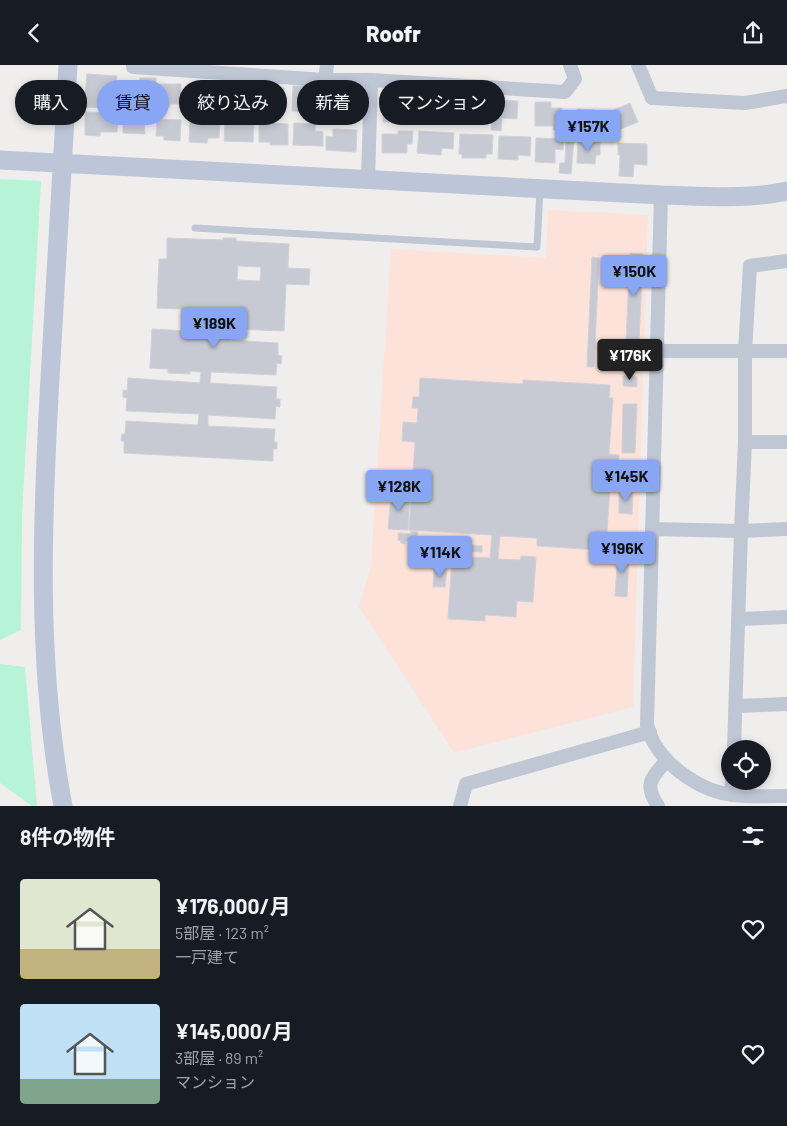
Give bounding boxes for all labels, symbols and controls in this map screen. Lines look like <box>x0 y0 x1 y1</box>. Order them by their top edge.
icon: back <box>20 19 48 47</box>
icon: share <box>739 19 767 47</box>
text: Roofr <box>366 20 421 46</box>
chip: 購入 <box>15 80 87 125</box>
chip: 賃貸 <box>97 80 169 125</box>
chip: 絞り込み <box>179 80 287 125</box>
chip: 新着 <box>297 80 369 125</box>
chip: マンション <box>379 80 505 125</box>
pin: ¥157K <box>553 109 623 152</box>
text: ¥157K <box>566 116 610 135</box>
pin: ¥150K <box>599 255 669 297</box>
text: ¥150K <box>612 261 656 280</box>
pin: ¥189K <box>179 307 249 349</box>
text: ¥189K <box>192 313 236 332</box>
pin: ¥176K <box>595 339 665 381</box>
text: ¥176K <box>608 345 652 364</box>
pin: ¥145K <box>591 459 661 502</box>
text: ¥145K <box>604 466 648 485</box>
pin: ¥128K <box>364 469 434 512</box>
text: ¥128K <box>377 476 421 495</box>
pin: ¥196K <box>587 531 657 574</box>
pin: ¥114K <box>405 535 475 578</box>
text: ¥196K <box>600 538 644 557</box>
text: ¥114K <box>419 542 461 561</box>
map controls <box>721 740 771 790</box>
button: locate <box>721 740 771 790</box>
icon: filters <box>739 822 767 850</box>
text: 8件の物件 <box>20 824 115 849</box>
text: ¥176,000/月 <box>175 893 290 918</box>
icon: home <box>60 899 120 959</box>
icon: heart <box>739 915 767 943</box>
text: 5部屋 · 123 m² <box>175 923 269 942</box>
text: 一戸建て <box>175 947 239 966</box>
text: ¥145,000/月 <box>175 1018 293 1043</box>
icon: home <box>60 1024 120 1084</box>
icon: heart <box>739 1040 767 1068</box>
text: 3部屋 · 89 m² <box>175 1048 263 1067</box>
text: マンション <box>175 1072 255 1091</box>

